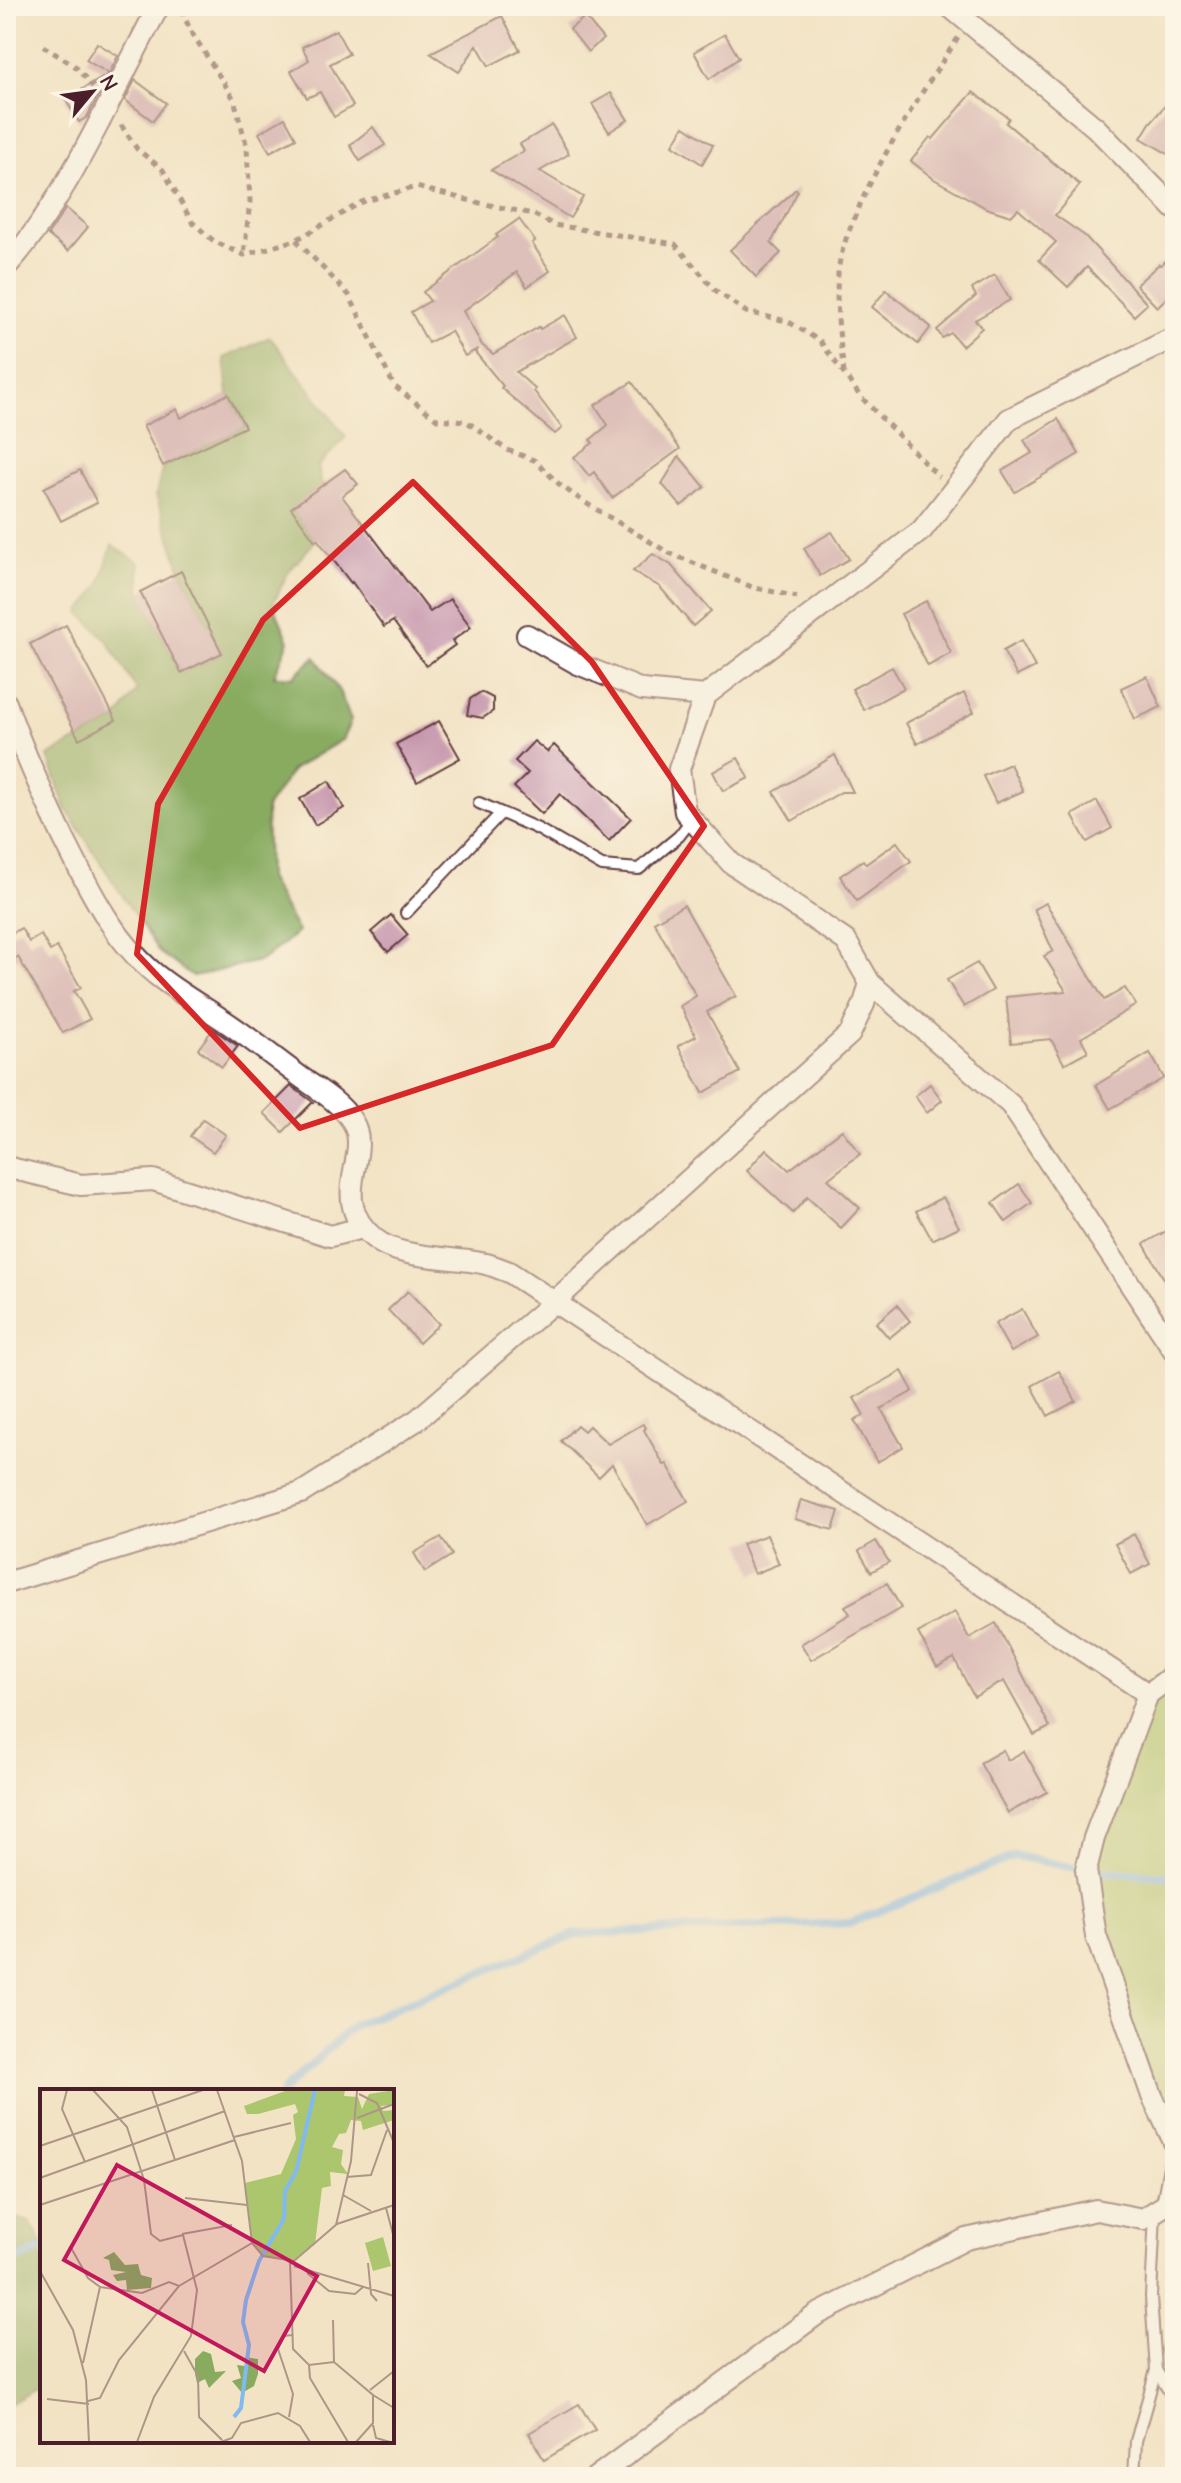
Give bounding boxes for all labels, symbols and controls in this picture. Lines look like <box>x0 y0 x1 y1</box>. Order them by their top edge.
north arrow <box>52 52 132 132</box>
text: N <box>94 70 123 95</box>
inset map <box>40 2089 394 2443</box>

